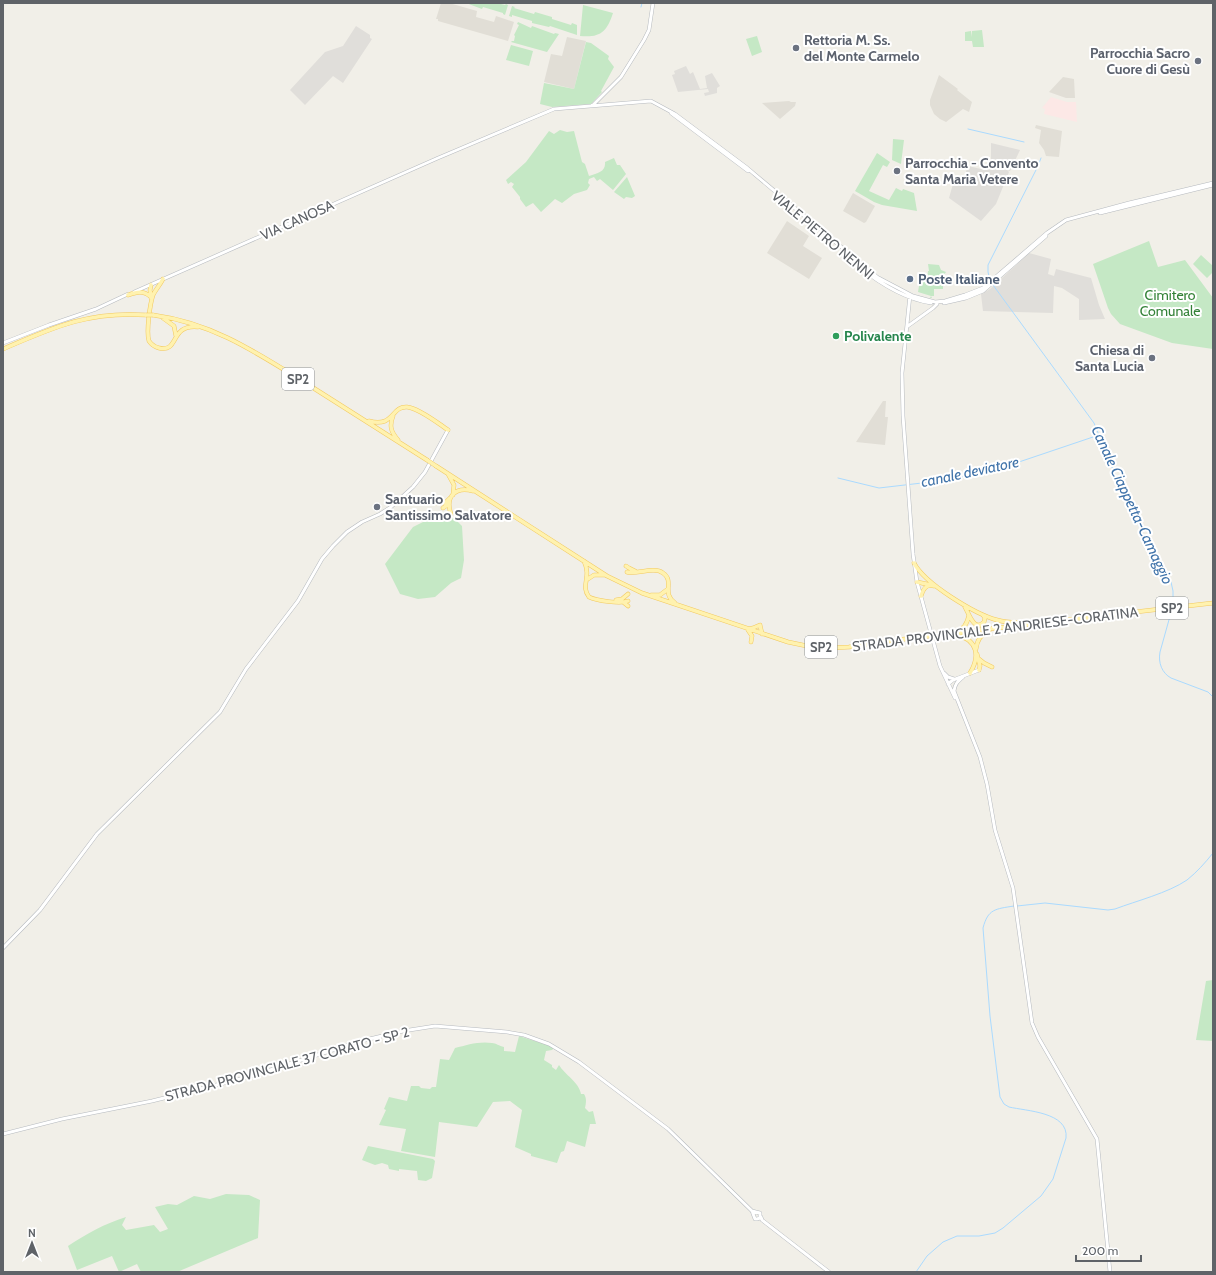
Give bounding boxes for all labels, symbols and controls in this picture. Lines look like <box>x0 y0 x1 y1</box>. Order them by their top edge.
place label: Rettoria M. Ss. del Monte Carmelo <box>804 31 919 65</box>
marker: Rettoria M. Ss. del Monte Carmelo <box>791 43 801 53</box>
place label: Parrocchia Sacro Cuore di Gesù <box>1090 44 1190 78</box>
marker: Parrocchia Sacro Cuore di Gesù <box>1193 56 1203 66</box>
place label: Parrocchia - Convento Santa Maria Vetere <box>905 154 1038 188</box>
marker: Parrocchia - Convento Santa Maria Vetere <box>892 166 902 176</box>
street label: VIALE PIETRO NENNI <box>768 187 878 283</box>
street label: VIA CANOSA <box>257 196 337 244</box>
place label: Poste Italiane <box>918 270 1000 288</box>
marker: Poste Italiane <box>905 274 915 284</box>
park label: Cimitero Comunale <box>1140 286 1200 320</box>
place label: Polivalente <box>844 327 912 345</box>
marker: Polivalente <box>831 331 841 341</box>
place label: Chiesa di Santa Lucia <box>1075 341 1144 375</box>
marker: Chiesa di Santa Lucia <box>1147 353 1157 363</box>
road number: SP2 <box>282 368 314 390</box>
water label: Canale Ciappetta-Camaggio <box>1087 423 1177 587</box>
water label: canale deviatore <box>919 453 1021 491</box>
place label: Santuario Santissimo Salvatore <box>385 490 511 524</box>
marker: Santuario Santissimo Salvatore <box>372 502 382 512</box>
road number: SP2 <box>1156 597 1188 619</box>
street label: STRADA PROVINCIALE 2 ANDRIESE-CORATINA <box>851 602 1139 655</box>
road number: SP2 <box>805 636 837 658</box>
street label: STRADA PROVINCIALE 37 CORATO - SP 2 <box>163 1023 411 1105</box>
north arrow <box>12 1223 52 1263</box>
text: N <box>28 1226 36 1240</box>
scale bar <box>1076 1237 1141 1263</box>
text: 200 m <box>1082 1243 1118 1258</box>

